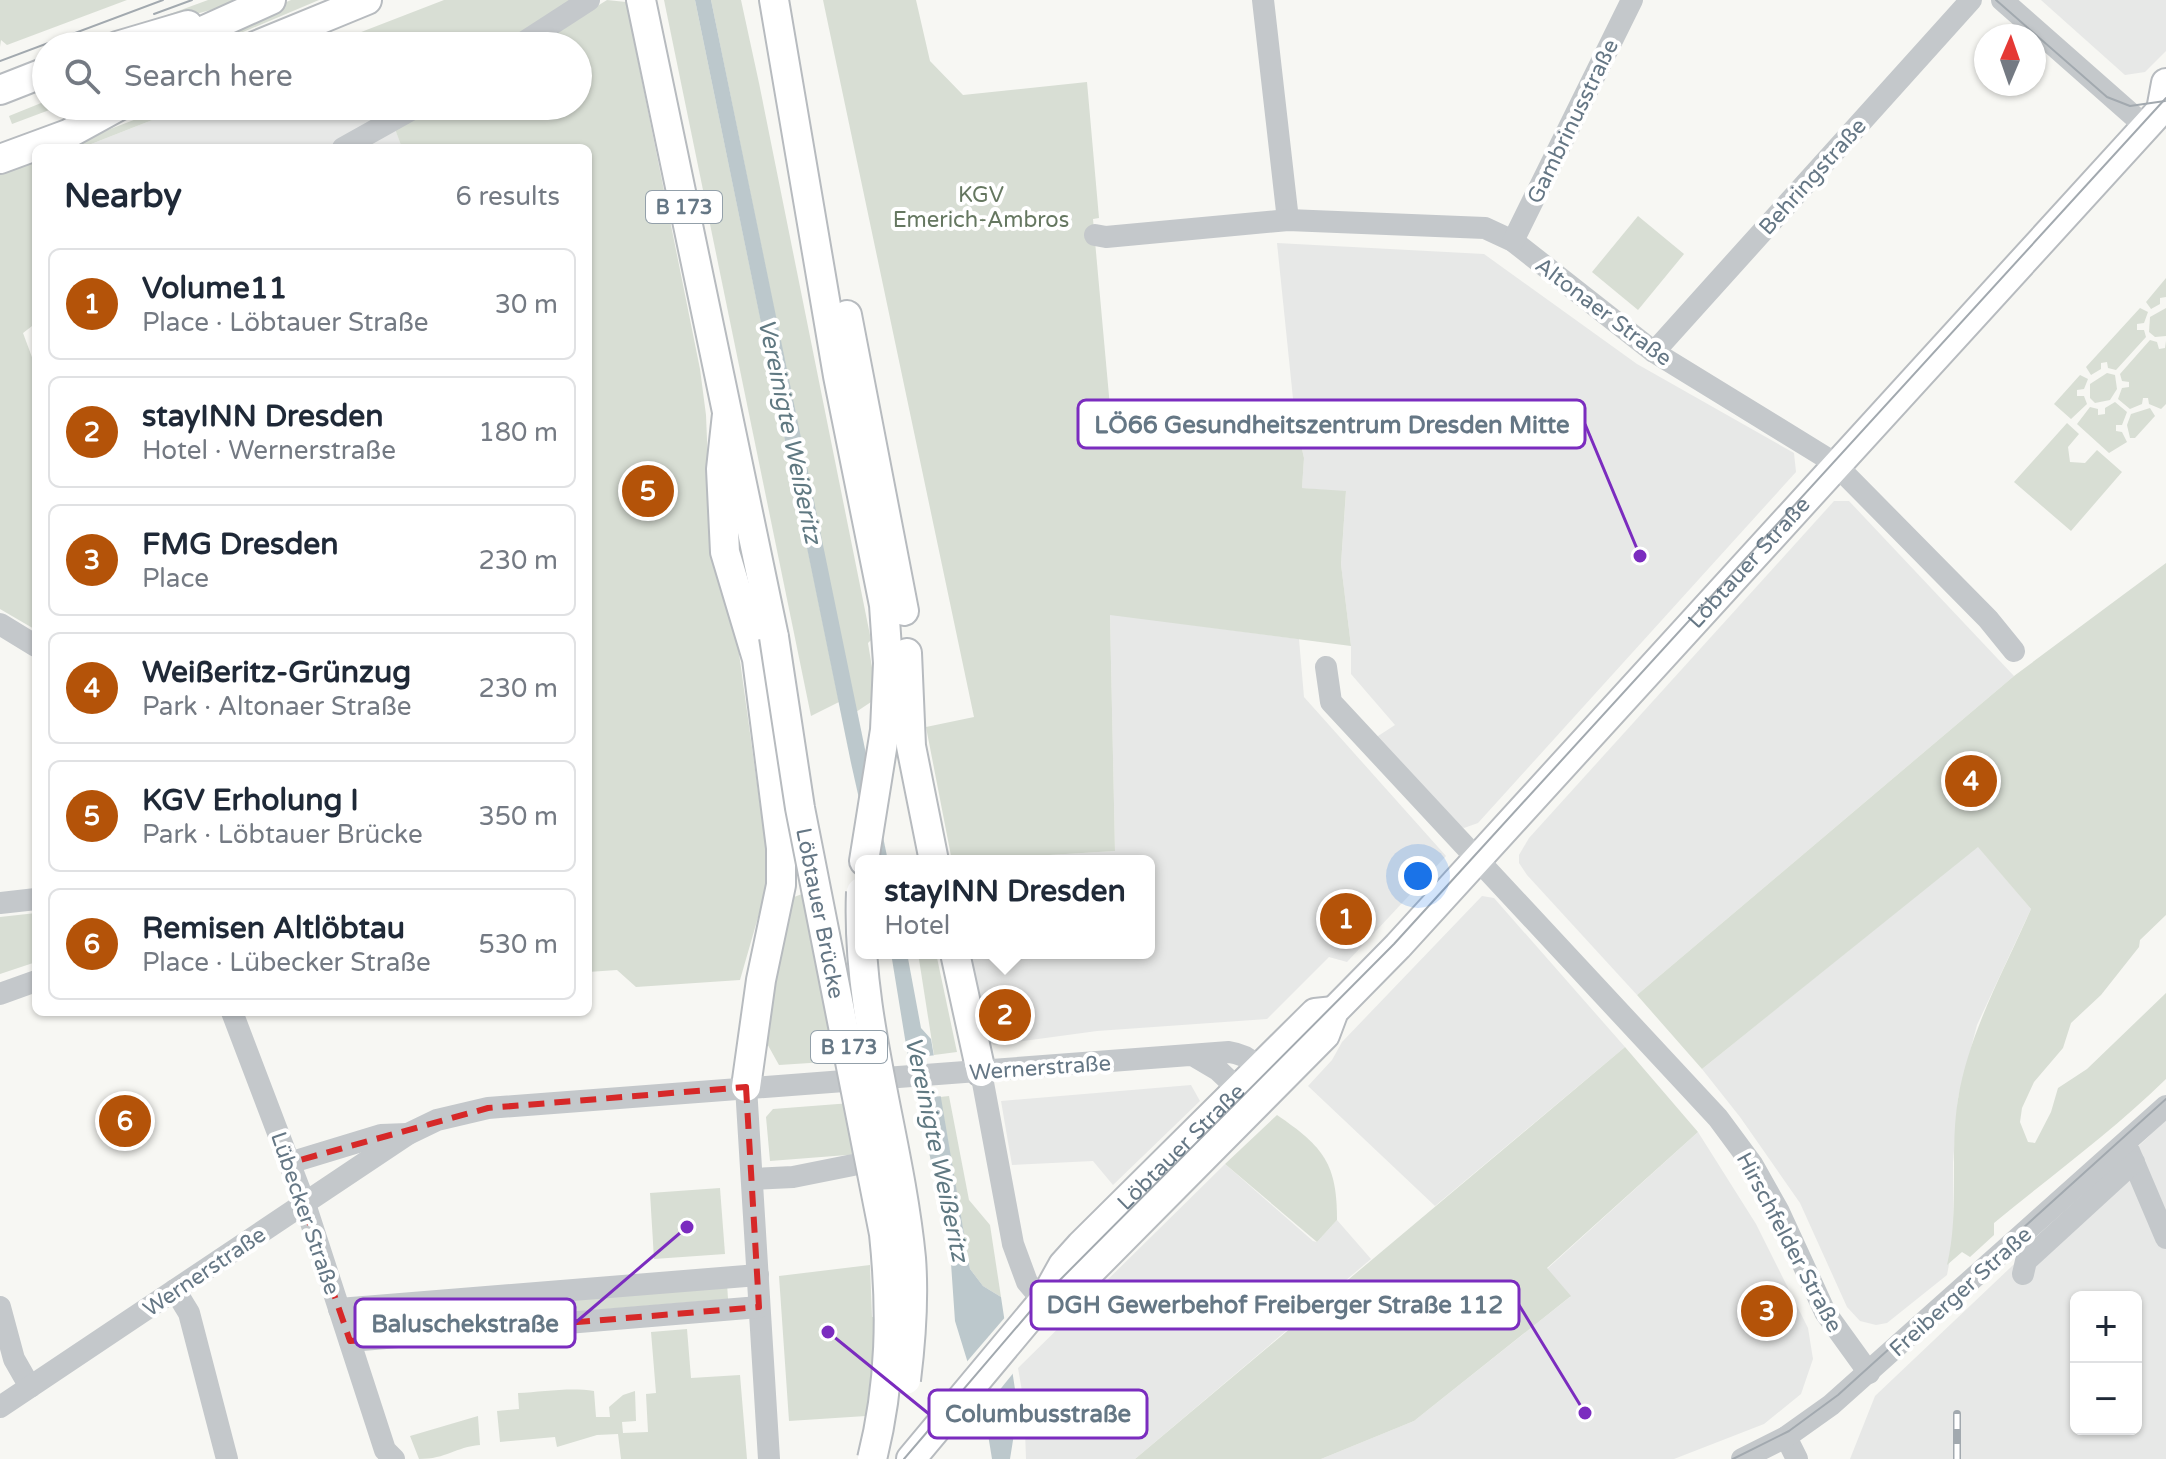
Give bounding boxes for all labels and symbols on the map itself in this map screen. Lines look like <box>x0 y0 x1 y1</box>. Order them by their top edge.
north arrow <box>1974 24 2046 96</box>
street label: Gambrinusstraße <box>1522 35 1624 208</box>
street label: Behringstraße <box>1754 113 1872 240</box>
park label: KGV Emerich-Ambros <box>893 182 1069 233</box>
road number: B 173 <box>646 191 722 223</box>
street label: Altonaer Straße <box>1530 252 1677 371</box>
water label: Vereinigte Weißeritz <box>752 316 828 548</box>
callout: LÖ66 Gesundheitszentrum Dresden Mitte <box>1078 400 1585 448</box>
text: LÖ66 Gesundheitszentrum Dresden Mitte <box>1094 411 1570 440</box>
pin: 5 <box>622 461 674 521</box>
street label: Löbtauer Straße <box>1683 492 1816 634</box>
pin: 4 <box>1945 751 1997 811</box>
street label: Löbtauer Brücke <box>790 826 849 1001</box>
your location <box>1398 856 1438 896</box>
pin: 1 <box>1320 889 1372 949</box>
pin: 2 <box>979 985 1031 1045</box>
road number: B 173 <box>811 1031 887 1063</box>
water label: Vereinigte Weißeritz <box>899 1034 975 1266</box>
street label: Wernerstraße <box>968 1050 1112 1086</box>
street label: Löbtauer Straße <box>1112 1078 1250 1216</box>
pin: 6 <box>99 1091 151 1151</box>
street label: Lübecker Straße <box>265 1128 345 1298</box>
street label: Hirschfelder Straße <box>1731 1148 1848 1337</box>
street label: Wernerstraße <box>138 1221 271 1322</box>
street label: Freiberger Straße <box>1884 1221 2037 1362</box>
callout: DGH Gewerbehof Freiberger Straße 112 <box>1031 1281 1519 1329</box>
pin: 3 <box>1741 1281 1793 1341</box>
text: DGH Gewerbehof Freiberger Straße 112 <box>1047 1291 1503 1320</box>
callout: Baluschekstraße <box>355 1299 575 1347</box>
text: Baluschekstraße <box>371 1310 559 1339</box>
callout: Columbusstraße <box>929 1390 1147 1438</box>
text: Columbusstraße <box>945 1400 1132 1429</box>

